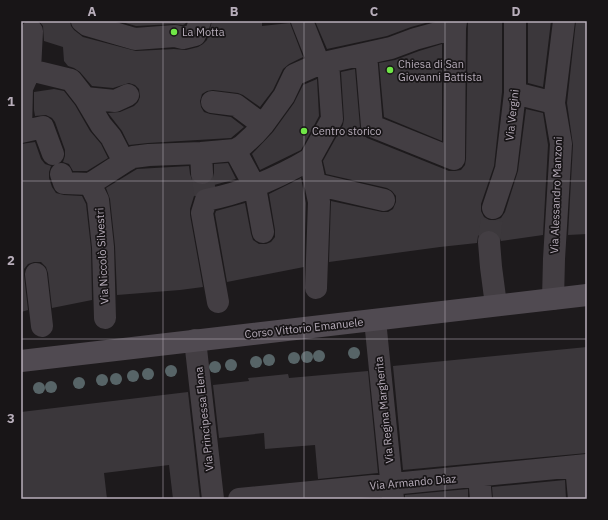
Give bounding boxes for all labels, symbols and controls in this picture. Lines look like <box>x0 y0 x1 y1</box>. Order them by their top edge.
text: A <box>88 3 97 20</box>
text: B <box>230 3 239 20</box>
text: C <box>370 3 379 20</box>
text: D <box>511 3 521 20</box>
place label: La Motta <box>182 25 225 39</box>
marker: La Motta <box>169 27 179 37</box>
place label: Chiesa di San Giovanni Battista <box>398 57 482 84</box>
marker: Chiesa di San Giovanni Battista <box>385 65 395 75</box>
street label: Via Vergini <box>502 89 522 141</box>
text: 1 <box>7 93 15 110</box>
place label: Centro storico <box>312 124 381 138</box>
marker: Centro storico <box>299 126 309 136</box>
street label: Via Alessandro Manzoni <box>547 136 565 254</box>
street label: Via Niccolò Silvestri <box>92 207 112 305</box>
text: 2 <box>7 252 15 269</box>
street label: Corso Vittorio Emanuele <box>244 315 364 341</box>
street label: Via Regina Margherita <box>371 356 397 464</box>
street label: Via Principessa Elena <box>192 366 216 472</box>
text: 3 <box>7 410 15 427</box>
street label: Via Armando Diaz <box>369 471 457 493</box>

